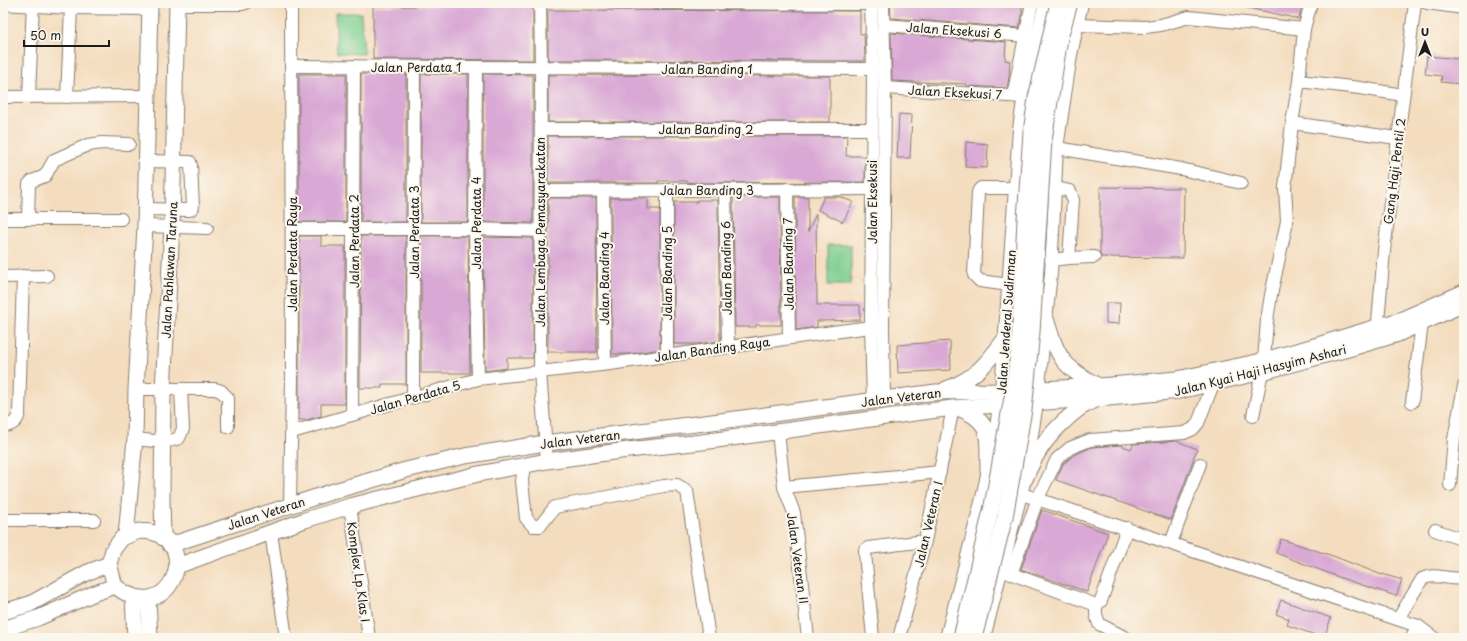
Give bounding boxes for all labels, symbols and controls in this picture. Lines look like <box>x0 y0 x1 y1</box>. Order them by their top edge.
street label: Jalan Eksekusi 6 <box>906 18 1002 42</box>
scale bar <box>24 22 109 48</box>
north arrow <box>1405 22 1445 62</box>
text: U <box>1421 23 1429 40</box>
text: 50 m <box>30 26 61 44</box>
street label: Jalan Perdata 1 <box>371 58 461 76</box>
street label: Jalan Banding 1 <box>661 60 753 78</box>
street label: Jalan Eksekusi 7 <box>907 81 1003 103</box>
street label: Gang Haji Pentil 2 <box>1379 117 1409 225</box>
street label: Jalan Banding 2 <box>659 120 753 138</box>
street label: Jalan Lembaga Pemasyarakatan <box>531 137 549 327</box>
street label: Jalan Eksekusi <box>863 160 881 244</box>
street label: Jalan Perdata 4 <box>467 176 485 270</box>
street label: Jalan Banding 3 <box>660 181 754 199</box>
street label: Jalan Perdata 3 <box>405 185 423 279</box>
street label: Jalan Perdata 2 <box>345 194 363 288</box>
street label: Jalan Perdata Raya <box>283 196 301 312</box>
street label: Jalan Pahlawan Taruna <box>156 201 182 339</box>
street label: Jalan Banding 7 <box>778 217 798 311</box>
street label: Jalan Banding 6 <box>716 221 736 315</box>
street label: Jalan Banding 5 <box>658 226 676 320</box>
street label: Jalan Banding 4 <box>595 231 613 325</box>
street label: Jalan Jenderal Sudirman <box>992 249 1020 395</box>
street label: Jalan Banding Raya <box>653 332 771 366</box>
street label: Jalan Kyai Haji Hasyim Ashari <box>1172 340 1348 400</box>
street label: Jalan Perdata 5 <box>368 375 462 419</box>
street label: Jalan Veteran <box>860 383 942 411</box>
street label: Jalan Veteran <box>539 425 621 453</box>
street label: Jalan Veteran I <box>909 479 947 569</box>
street label: Jalan Veteran <box>225 492 307 534</box>
street label: Jalan Veteran II <box>783 511 813 605</box>
street label: Komplex Lp Klas I <box>343 521 375 623</box>

